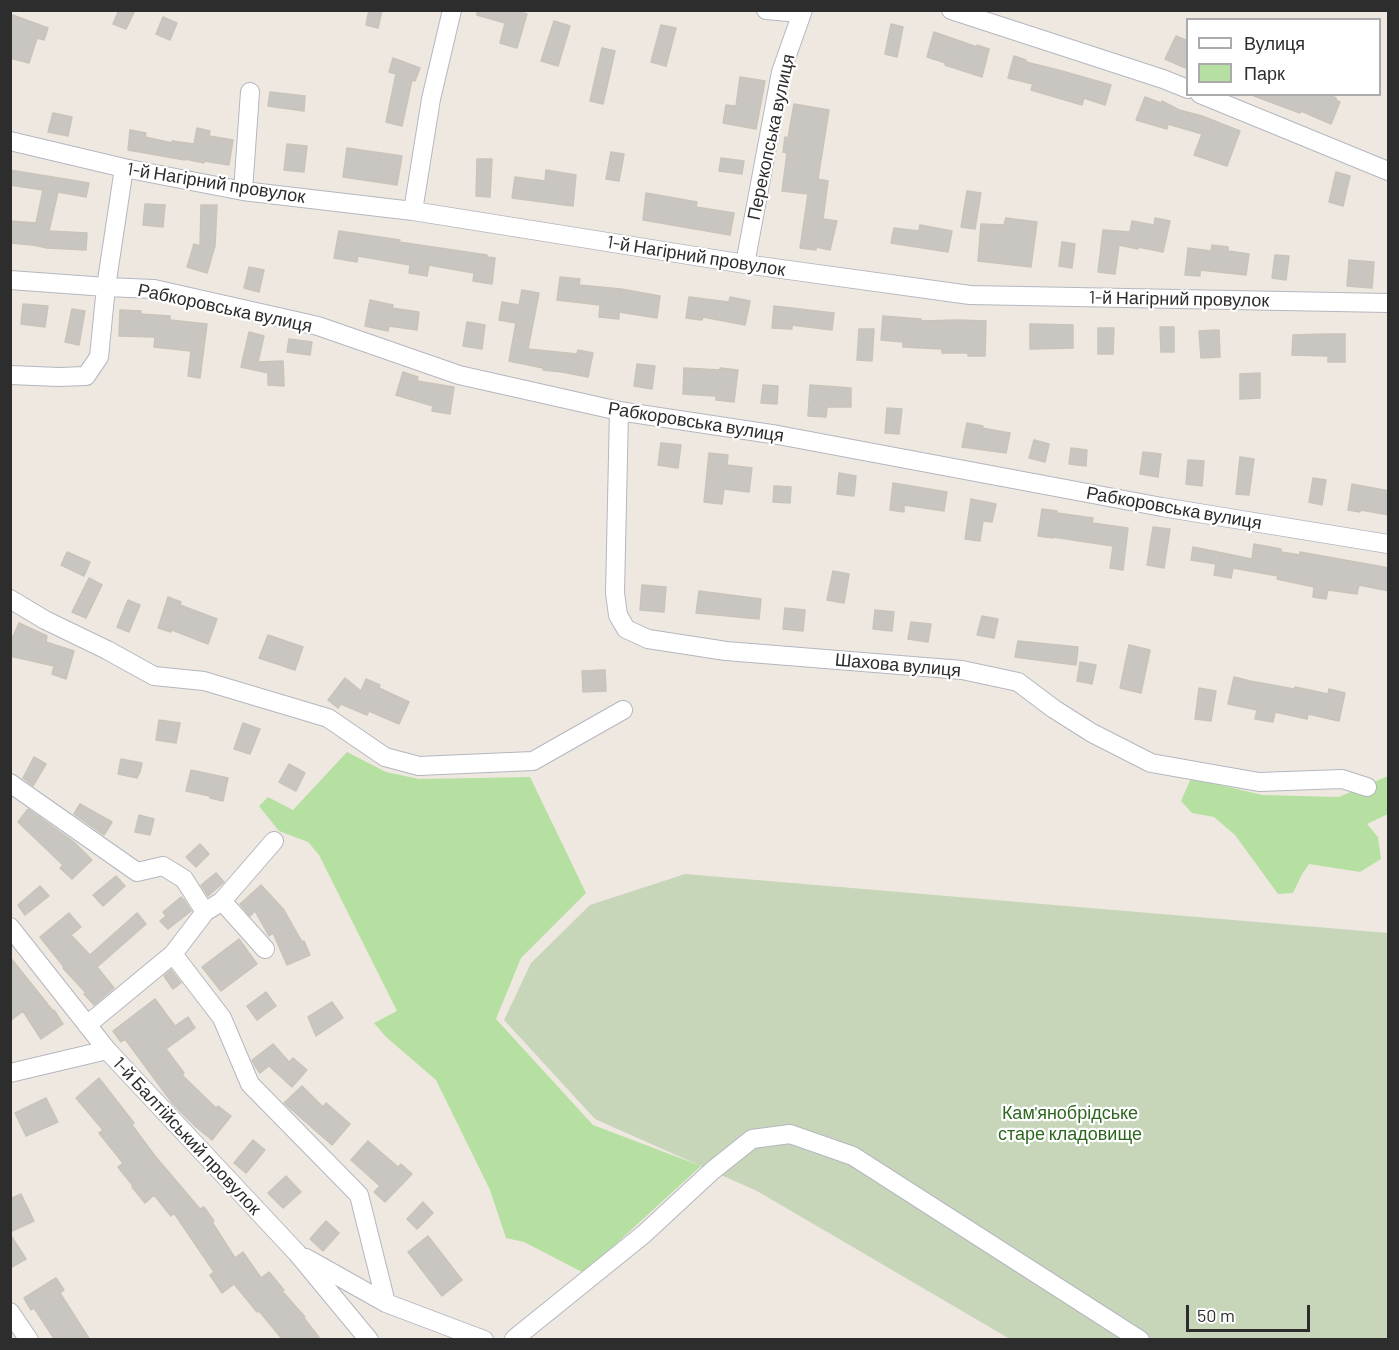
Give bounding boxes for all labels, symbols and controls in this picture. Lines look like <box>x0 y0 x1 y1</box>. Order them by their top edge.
legend <box>1186 18 1381 96</box>
text: Вулиця <box>1244 32 1305 54</box>
street label: Перекопська вулиця <box>743 52 799 222</box>
text: Парк <box>1244 62 1285 84</box>
street label: 1-й Нагірний провулок <box>125 158 307 208</box>
street label: 1-й Нагірний провулок <box>605 231 787 281</box>
street label: Рабкоровська вулиця <box>136 279 314 337</box>
street label: 1-й Нагірний провулок <box>1089 287 1269 311</box>
street label: Рабкоровська вулиця <box>606 397 786 447</box>
street label: Рабкоровська вулиця <box>1085 482 1263 534</box>
street label: Шахова вулиця <box>834 649 962 681</box>
street label: 1-й Балтійський провулок <box>108 1053 266 1219</box>
park label: Кам'янобрідське старе кладовище <box>998 1102 1142 1144</box>
scale bar <box>1189 1293 1314 1331</box>
text: 50 m <box>1197 1304 1235 1326</box>

